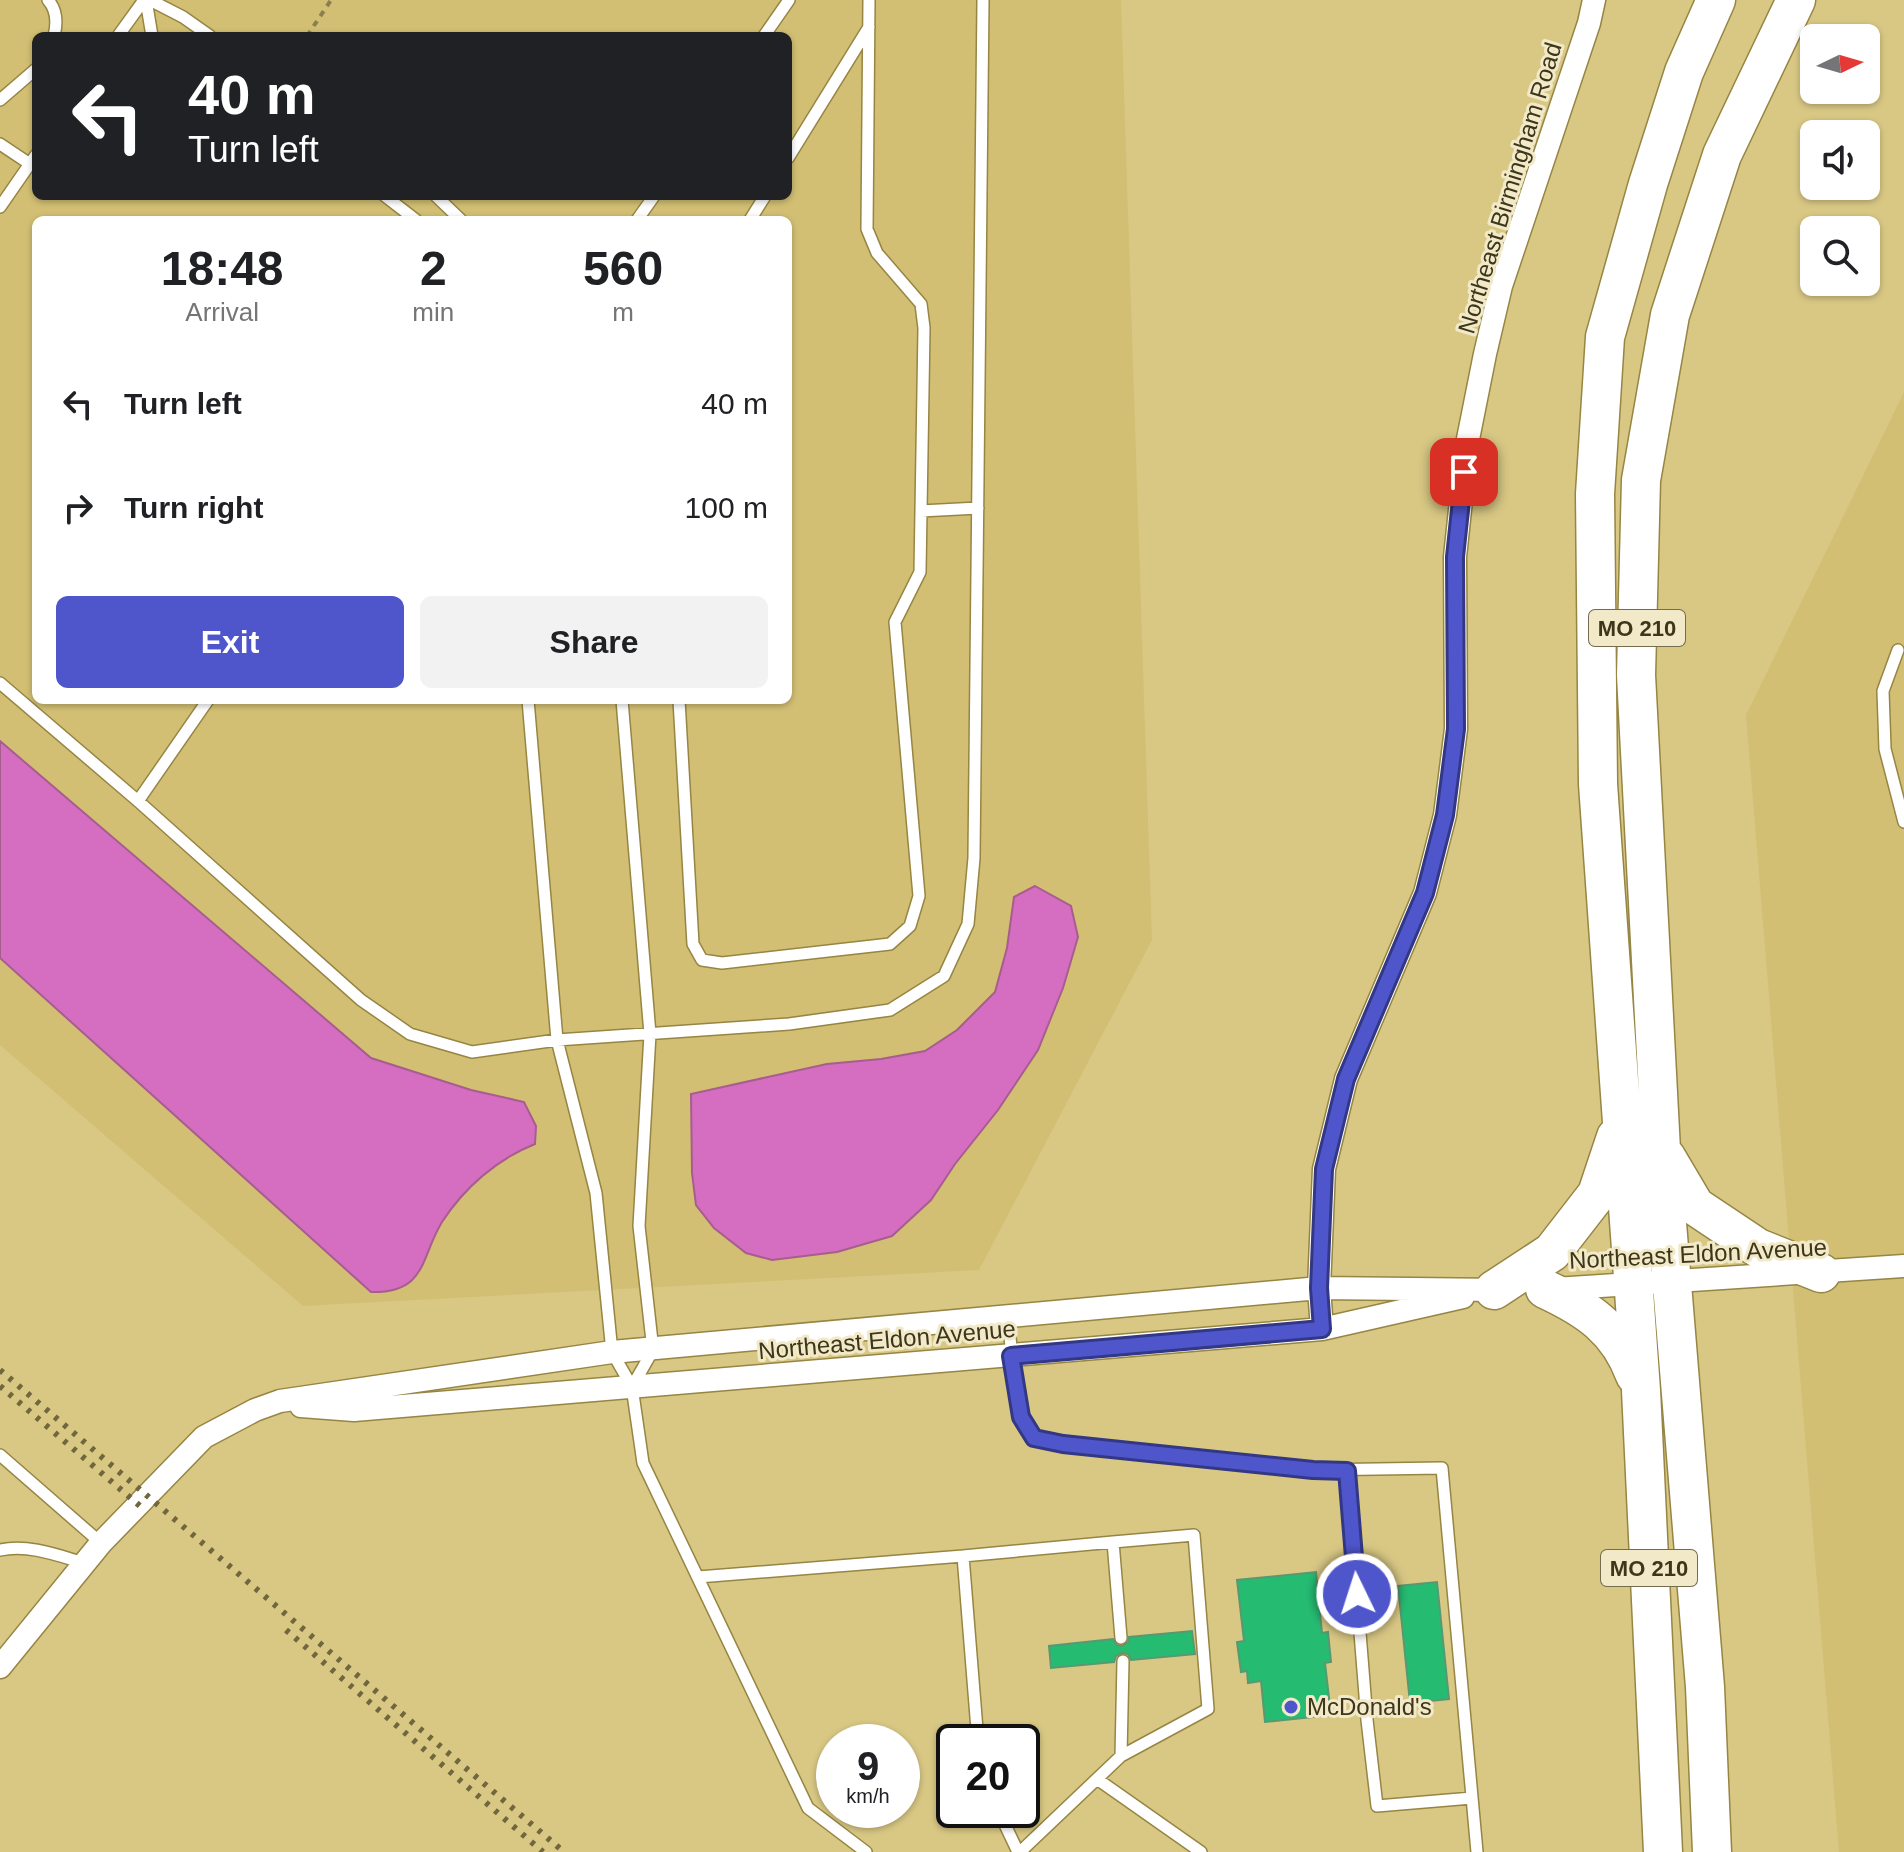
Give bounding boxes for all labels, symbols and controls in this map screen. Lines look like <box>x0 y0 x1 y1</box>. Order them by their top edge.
north arrow <box>1800 24 1880 104</box>
map controls <box>1800 24 1880 296</box>
street label: Northeast Birmingham Road <box>1452 39 1567 337</box>
text: 40 m <box>188 63 316 126</box>
icon: left <box>56 64 160 168</box>
button: sound <box>1800 120 1880 200</box>
text: Turn left <box>188 129 319 170</box>
button: search <box>1800 216 1880 296</box>
text: 18:48 <box>161 242 284 295</box>
text: 2 <box>420 242 447 295</box>
text: 560 <box>583 242 663 295</box>
text: Arrival <box>185 297 259 327</box>
text: min <box>412 297 454 327</box>
text: m <box>612 297 634 327</box>
icon: left <box>56 382 100 426</box>
text: Turn left <box>124 387 242 420</box>
text: 40 m <box>701 387 768 420</box>
pin <box>1430 438 1498 506</box>
icon: arrive <box>1442 450 1486 494</box>
icon: right <box>56 486 100 530</box>
text: Turn right <box>124 491 263 524</box>
text: 100 m <box>685 491 768 524</box>
button: Exit <box>56 596 404 688</box>
button: Share <box>420 596 768 688</box>
road number: MO 210 <box>1589 610 1685 646</box>
street label: Northeast Eldon Avenue <box>1568 1233 1828 1274</box>
street label: Northeast Eldon Avenue <box>757 1315 1017 1364</box>
road number: MO 210 <box>1601 1550 1697 1586</box>
position arrow <box>1315 1552 1399 1636</box>
place label: McDonald's <box>1307 1693 1432 1720</box>
marker: McDonald's <box>1282 1698 1300 1716</box>
speed limit sign: 20 <box>936 1724 1040 1828</box>
text: 9 <box>857 1744 879 1788</box>
text: km/h <box>846 1785 890 1807</box>

